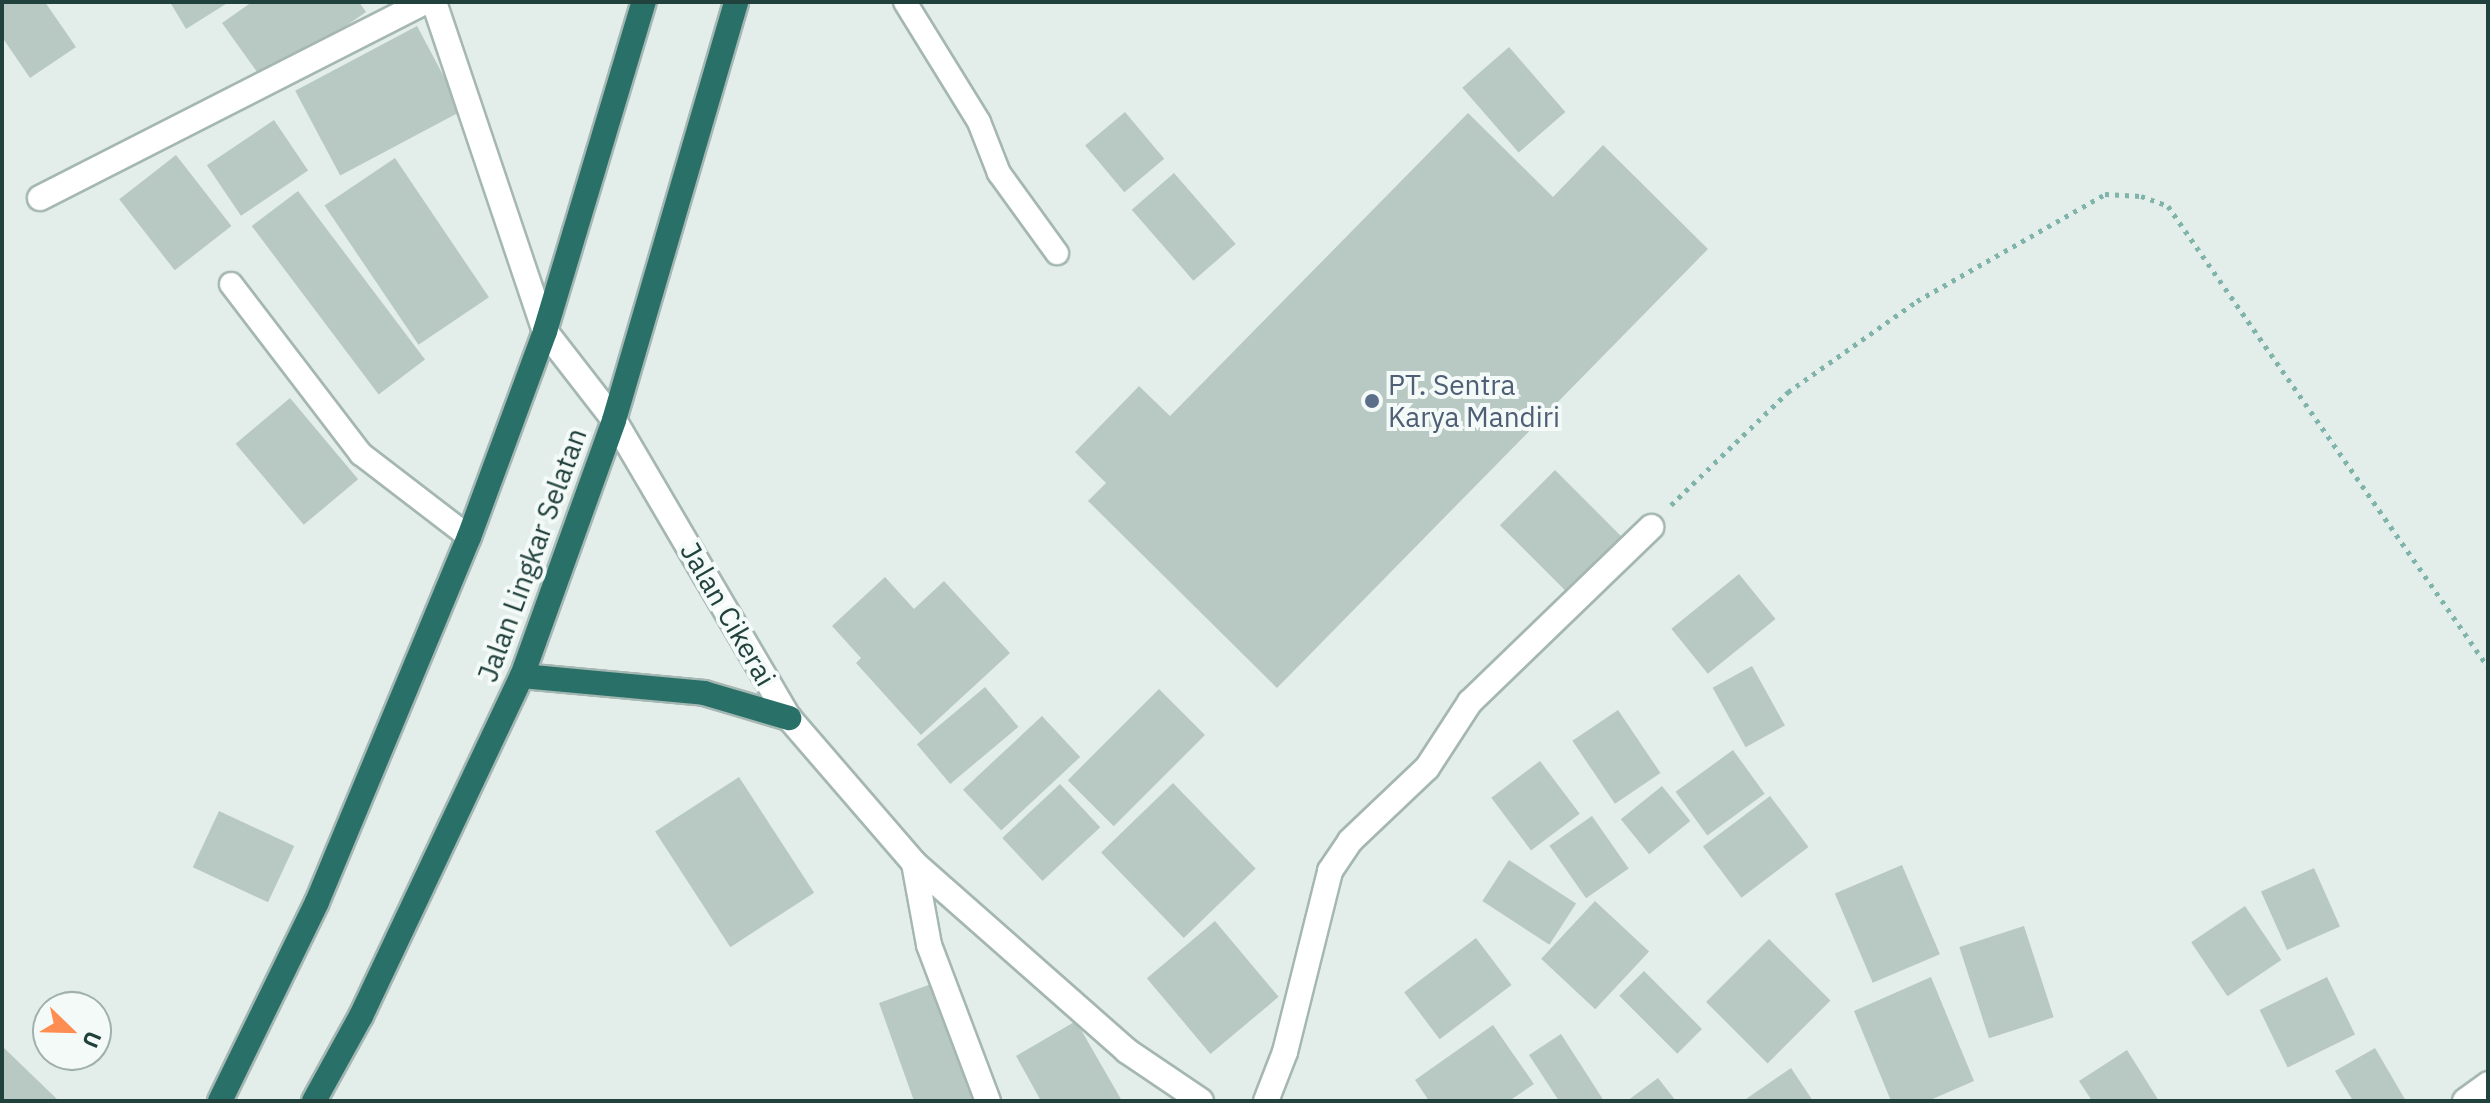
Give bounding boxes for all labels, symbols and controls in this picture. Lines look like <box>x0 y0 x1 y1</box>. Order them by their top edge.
place label: PT. Sentra Karya Mandiri <box>1388 368 1560 434</box>
marker: PT. Sentra Karya Mandiri <box>1363 392 1381 410</box>
street label: Jalan Lingkar Selatan <box>470 424 594 686</box>
street label: Jalan Cikerai <box>673 536 783 692</box>
north arrow <box>32 991 112 1071</box>
text: U <box>76 1027 109 1052</box>

